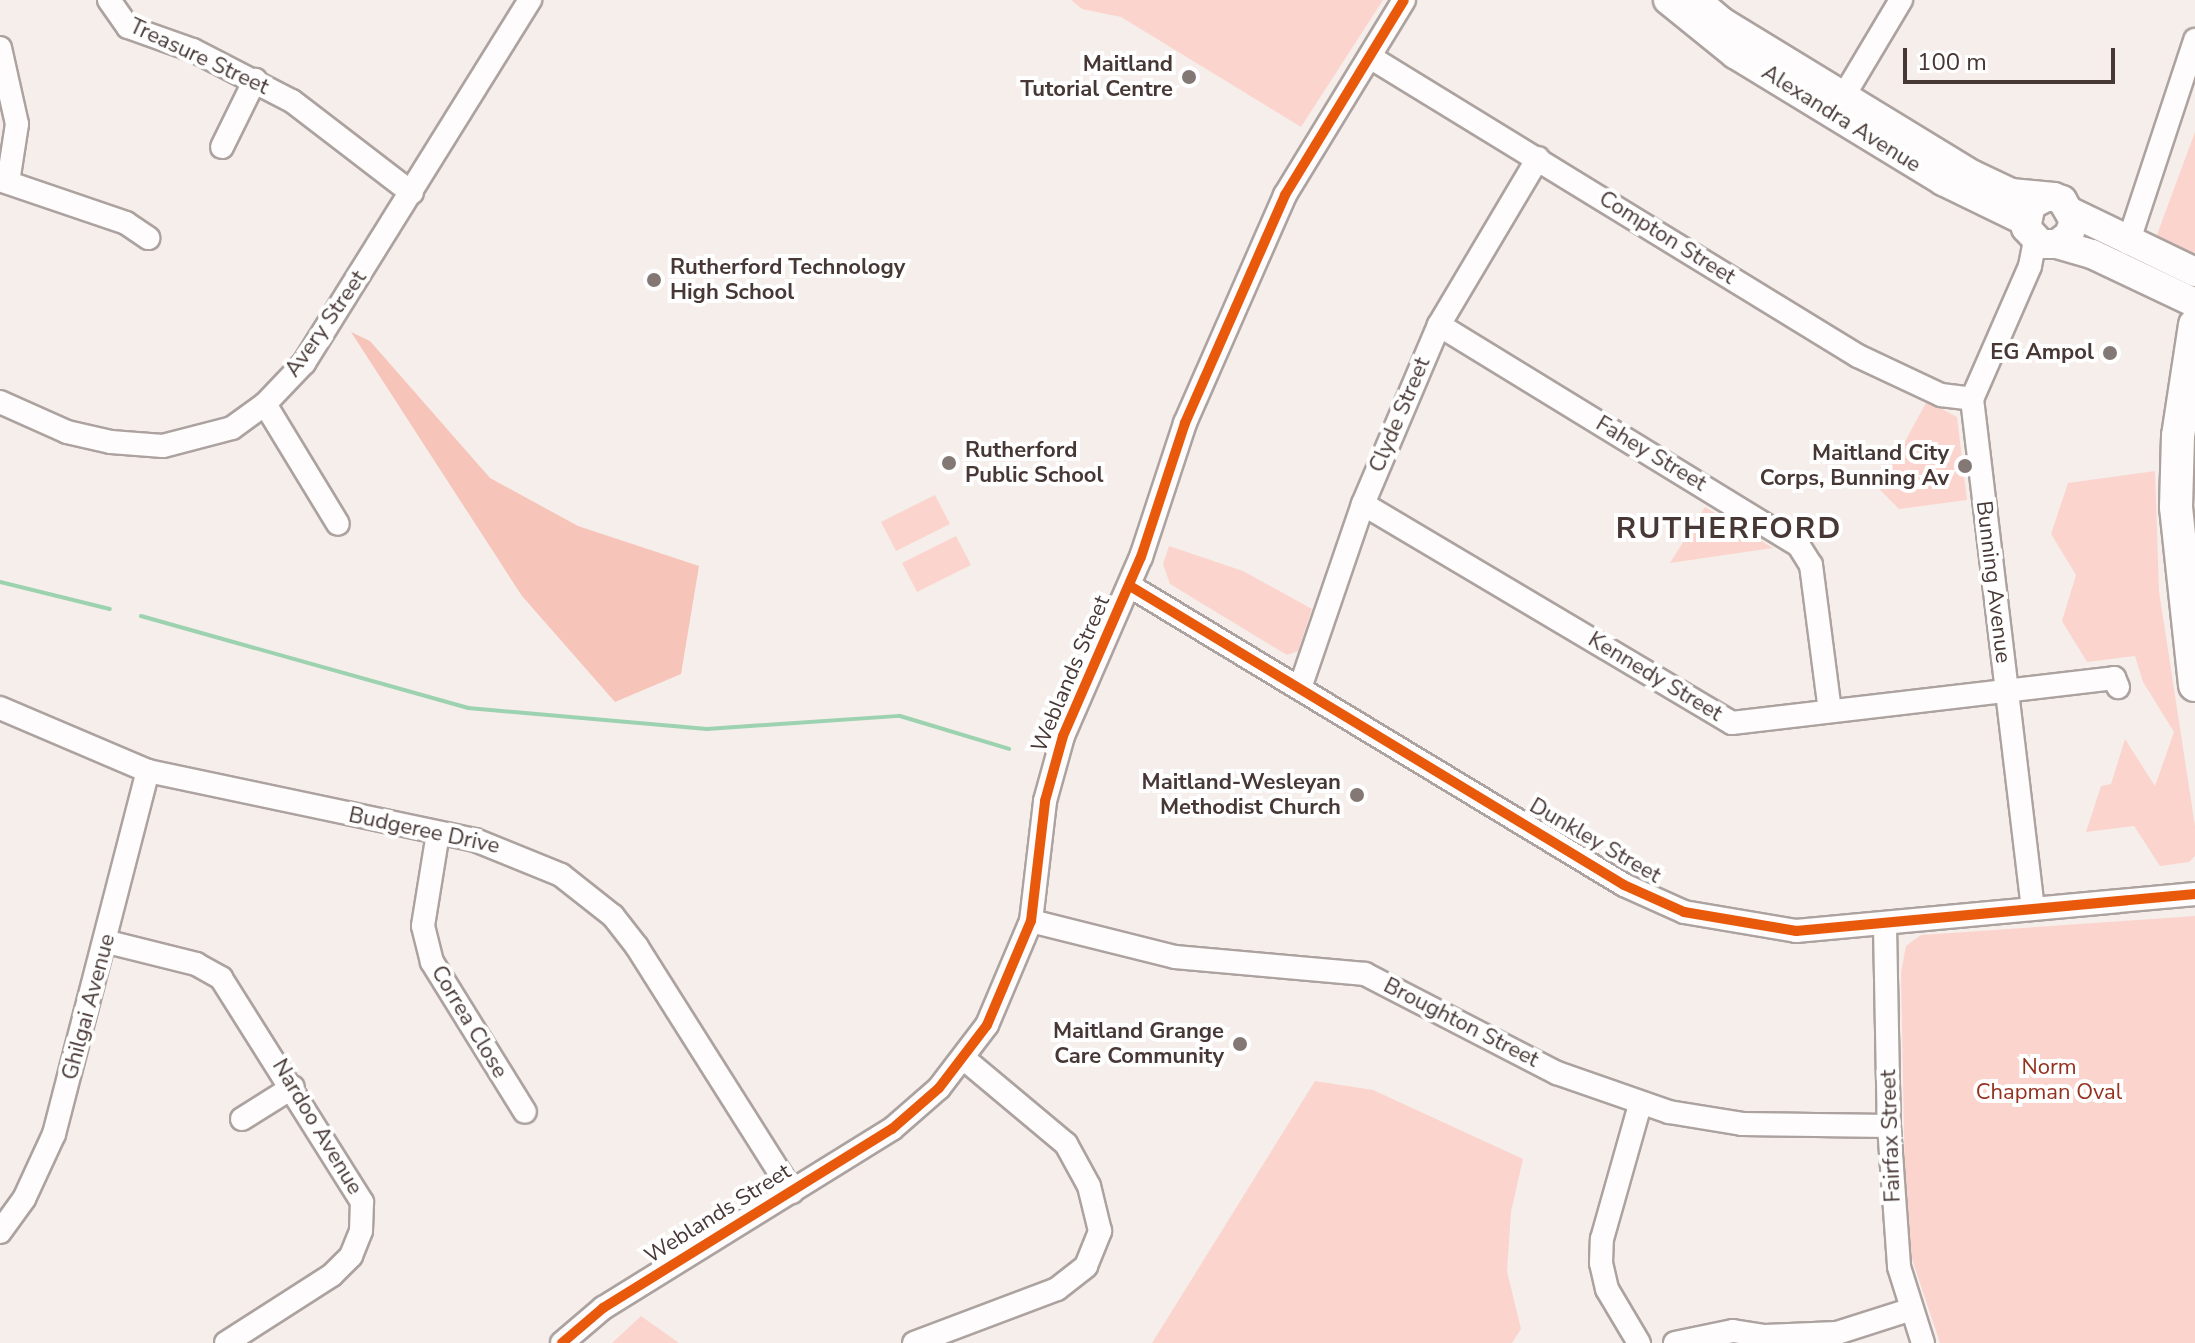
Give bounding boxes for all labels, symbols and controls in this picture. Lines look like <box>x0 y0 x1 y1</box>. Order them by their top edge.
street label: Treasure Street <box>125 13 273 101</box>
scale bar <box>1907 32 2119 82</box>
text: 100 m <box>1917 46 1987 78</box>
place label: Maitland Tutorial Centre <box>1020 51 1173 102</box>
street label: Alexandra Avenue <box>1757 59 1925 179</box>
marker: Maitland Tutorial Centre <box>1180 68 1198 86</box>
street label: Compton Street <box>1594 186 1740 290</box>
place label: Rutherford Technology High School <box>670 254 905 306</box>
street label: Avery Street <box>280 266 372 382</box>
marker: Rutherford Technology High School <box>645 271 663 289</box>
place label: EG Ampol <box>1990 340 2094 366</box>
marker: EG Ampol <box>2101 344 2119 362</box>
street label: Clyde Street <box>1364 353 1436 477</box>
street label: Fahey Street <box>1591 411 1711 497</box>
place label: Rutherford Public School <box>965 437 1104 488</box>
place label: Maitland City Corps, Bunning Av <box>1760 440 1949 492</box>
marker: Rutherford Public School <box>940 454 958 472</box>
marker: Maitland City Corps, Bunning Av <box>1956 457 1974 475</box>
street label: Bunning Avenue <box>1970 499 2016 665</box>
district label: RUTHERFORD <box>1616 511 1842 547</box>
street label: Weblands Street <box>1026 592 1116 756</box>
street label: Kennedy Street <box>1583 627 1727 727</box>
place label: Maitland-Wesleyan Methodist Church <box>1142 769 1341 820</box>
marker: Maitland-Wesleyan Methodist Church <box>1348 786 1366 804</box>
street label: Dunkley Street <box>1525 793 1665 889</box>
street label: Budgeree Drive <box>346 802 502 860</box>
street label: Ghilgai Avenue <box>57 931 121 1083</box>
street label: Correa Close <box>425 961 513 1083</box>
street label: Broughton Street <box>1379 973 1543 1073</box>
place label: Maitland Grange Care Community <box>1053 1018 1224 1070</box>
marker: Maitland Grange Care Community <box>1231 1035 1249 1053</box>
street label: Nardoo Avenue <box>266 1054 368 1200</box>
park label: Norm Chapman Oval <box>1976 1054 2122 1106</box>
street label: Fairfax Street <box>1875 1069 1907 1203</box>
street label: Weblands Street <box>640 1159 796 1269</box>

